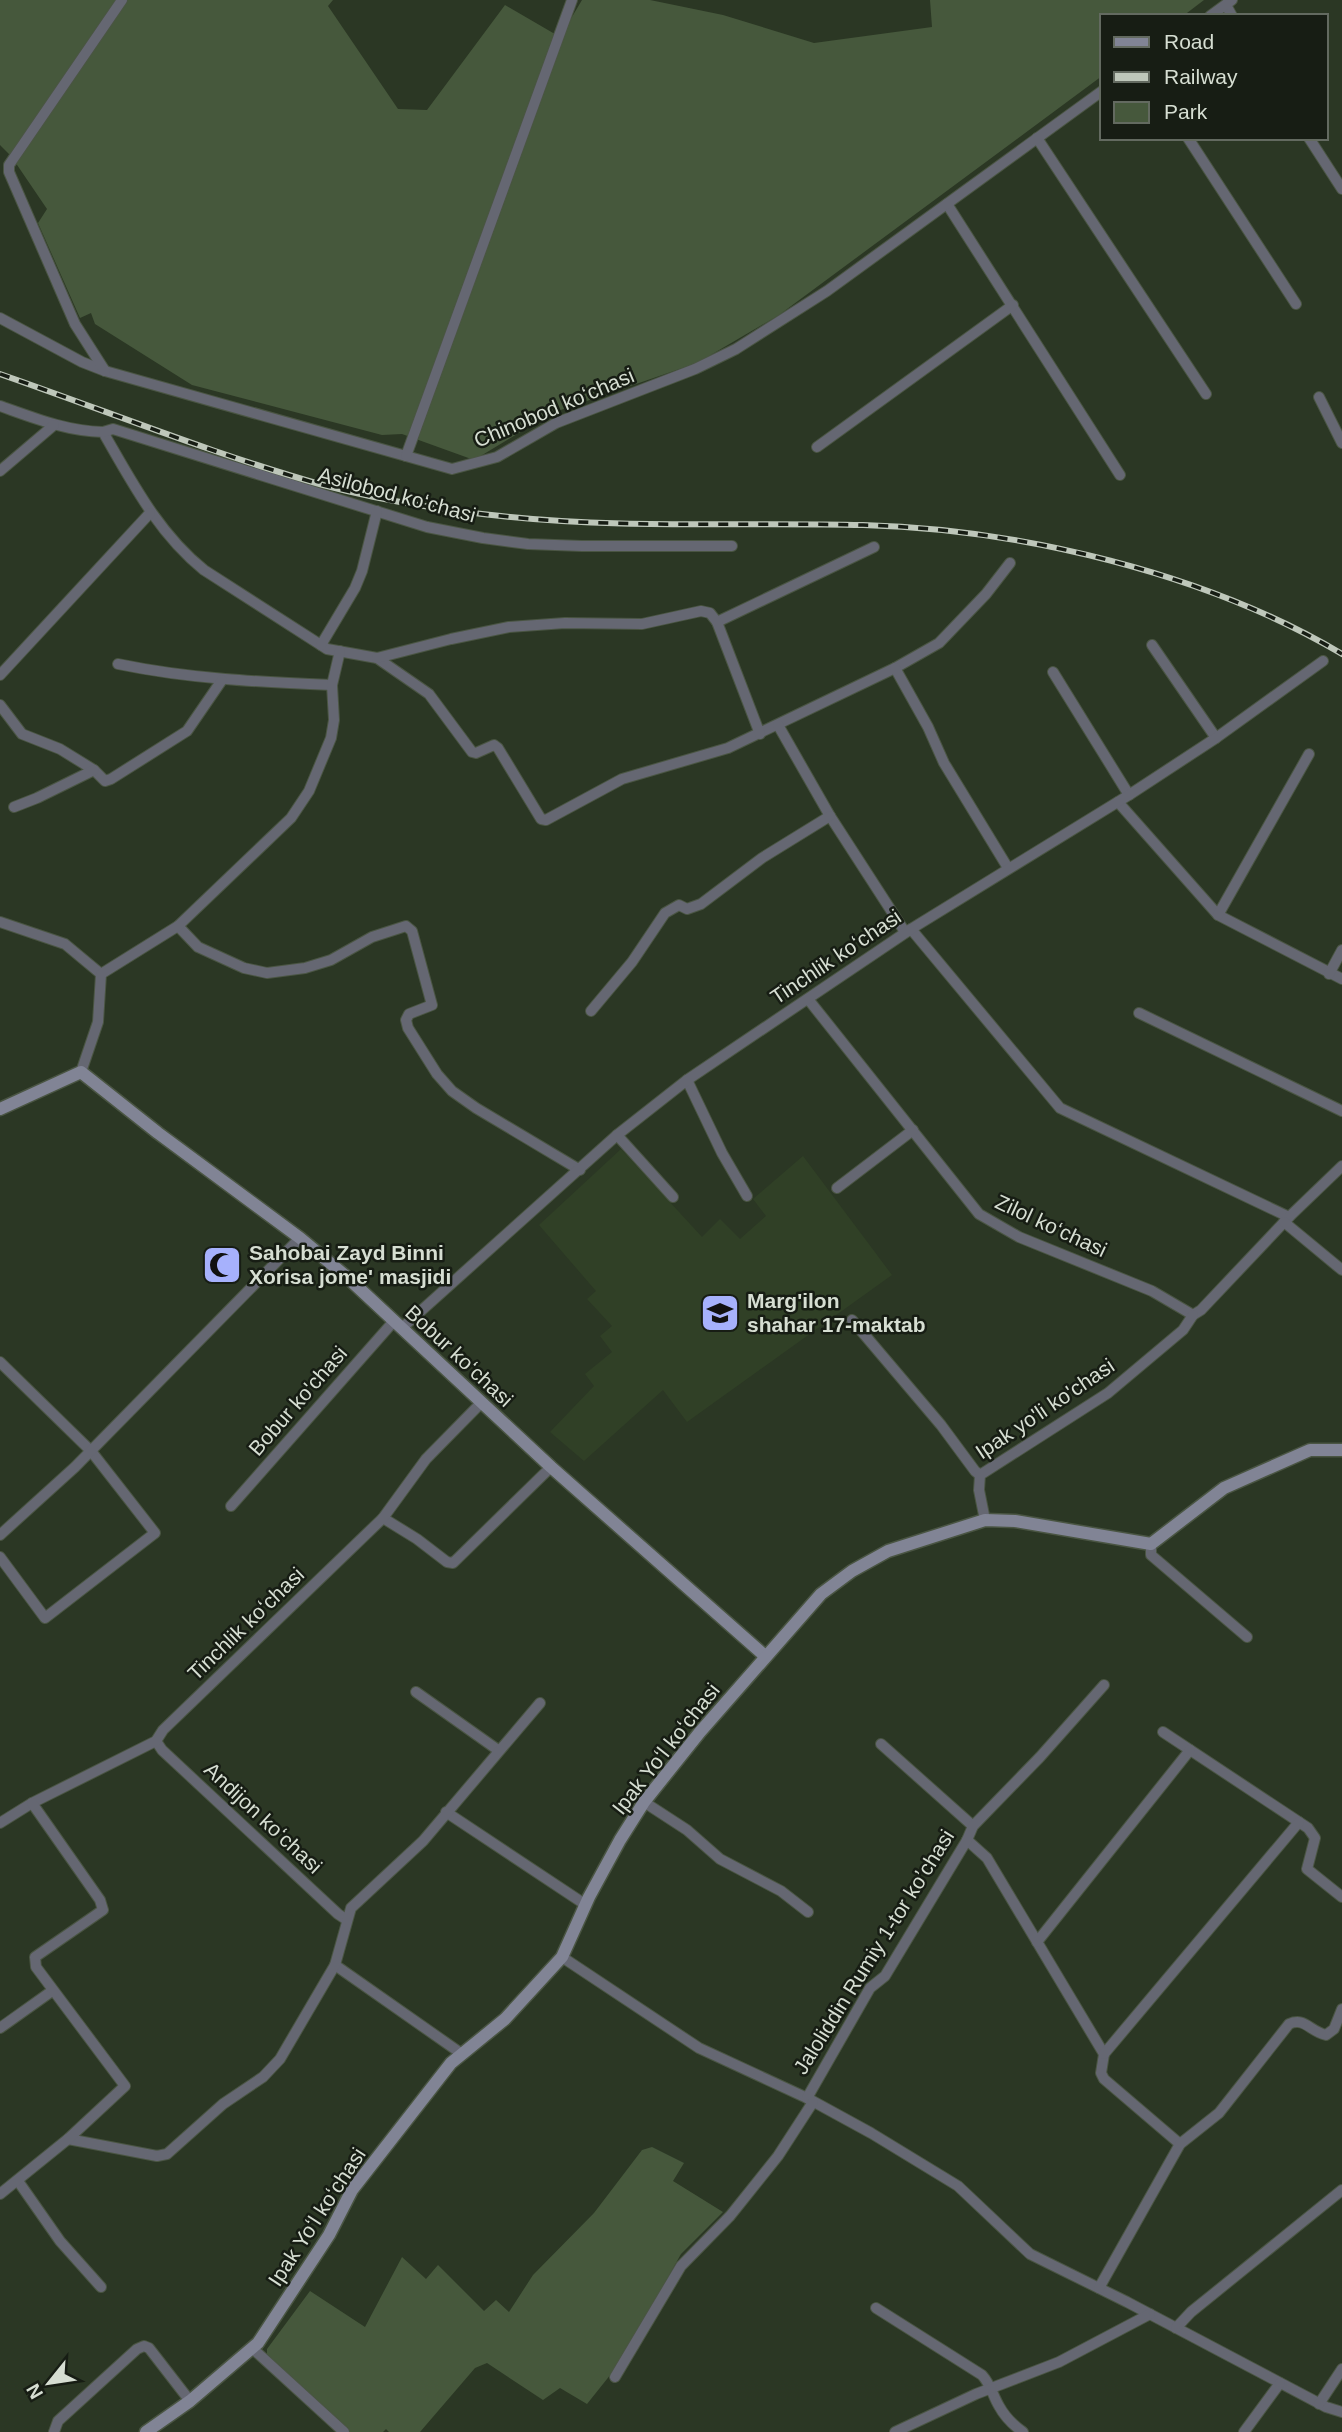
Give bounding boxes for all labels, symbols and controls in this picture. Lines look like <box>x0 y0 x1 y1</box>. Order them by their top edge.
legend <box>1100 14 1328 140</box>
text: Road <box>1164 30 1214 53</box>
text: Railway <box>1164 65 1238 88</box>
text: Park <box>1164 100 1208 123</box>
street label: Chinobod koʻchasi <box>470 363 637 452</box>
street label: Asilobod koʻchasi <box>316 462 478 527</box>
street label: Tinchlik koʻchasi <box>766 905 905 1009</box>
street label: Zilol ko‘chasi <box>992 1190 1111 1261</box>
place label: Sahobai Zayd Binni Xorisa jome' masjidi <box>249 1241 451 1288</box>
mosque icon: Sahobai Zayd Binni Xorisa jome' masjidi <box>201 1244 243 1286</box>
place label: Marg'ilon shahar 17-maktab <box>747 1289 926 1336</box>
school or university icon: Marg'ilon shahar 17-maktab <box>699 1292 741 1334</box>
street label: Bobur koʻchasi <box>401 1300 518 1411</box>
street label: Bobur ko'chasi <box>244 1341 351 1460</box>
street label: Ipak yo'li ko'chasi <box>971 1354 1118 1463</box>
street label: Tinchlik koʻchasi <box>183 1563 308 1685</box>
street label: Ipak Yoʻl koʻchasi <box>607 1679 724 1819</box>
street label: Andijon koʻchasi <box>200 1757 327 1878</box>
street label: Jaloliddin Rumiy 1-tor koʼchasi <box>789 1825 958 2078</box>
street label: Ipak Yoʻl koʻchasi <box>263 2143 370 2290</box>
north arrow <box>14 2348 84 2418</box>
text: N <box>22 2380 47 2402</box>

